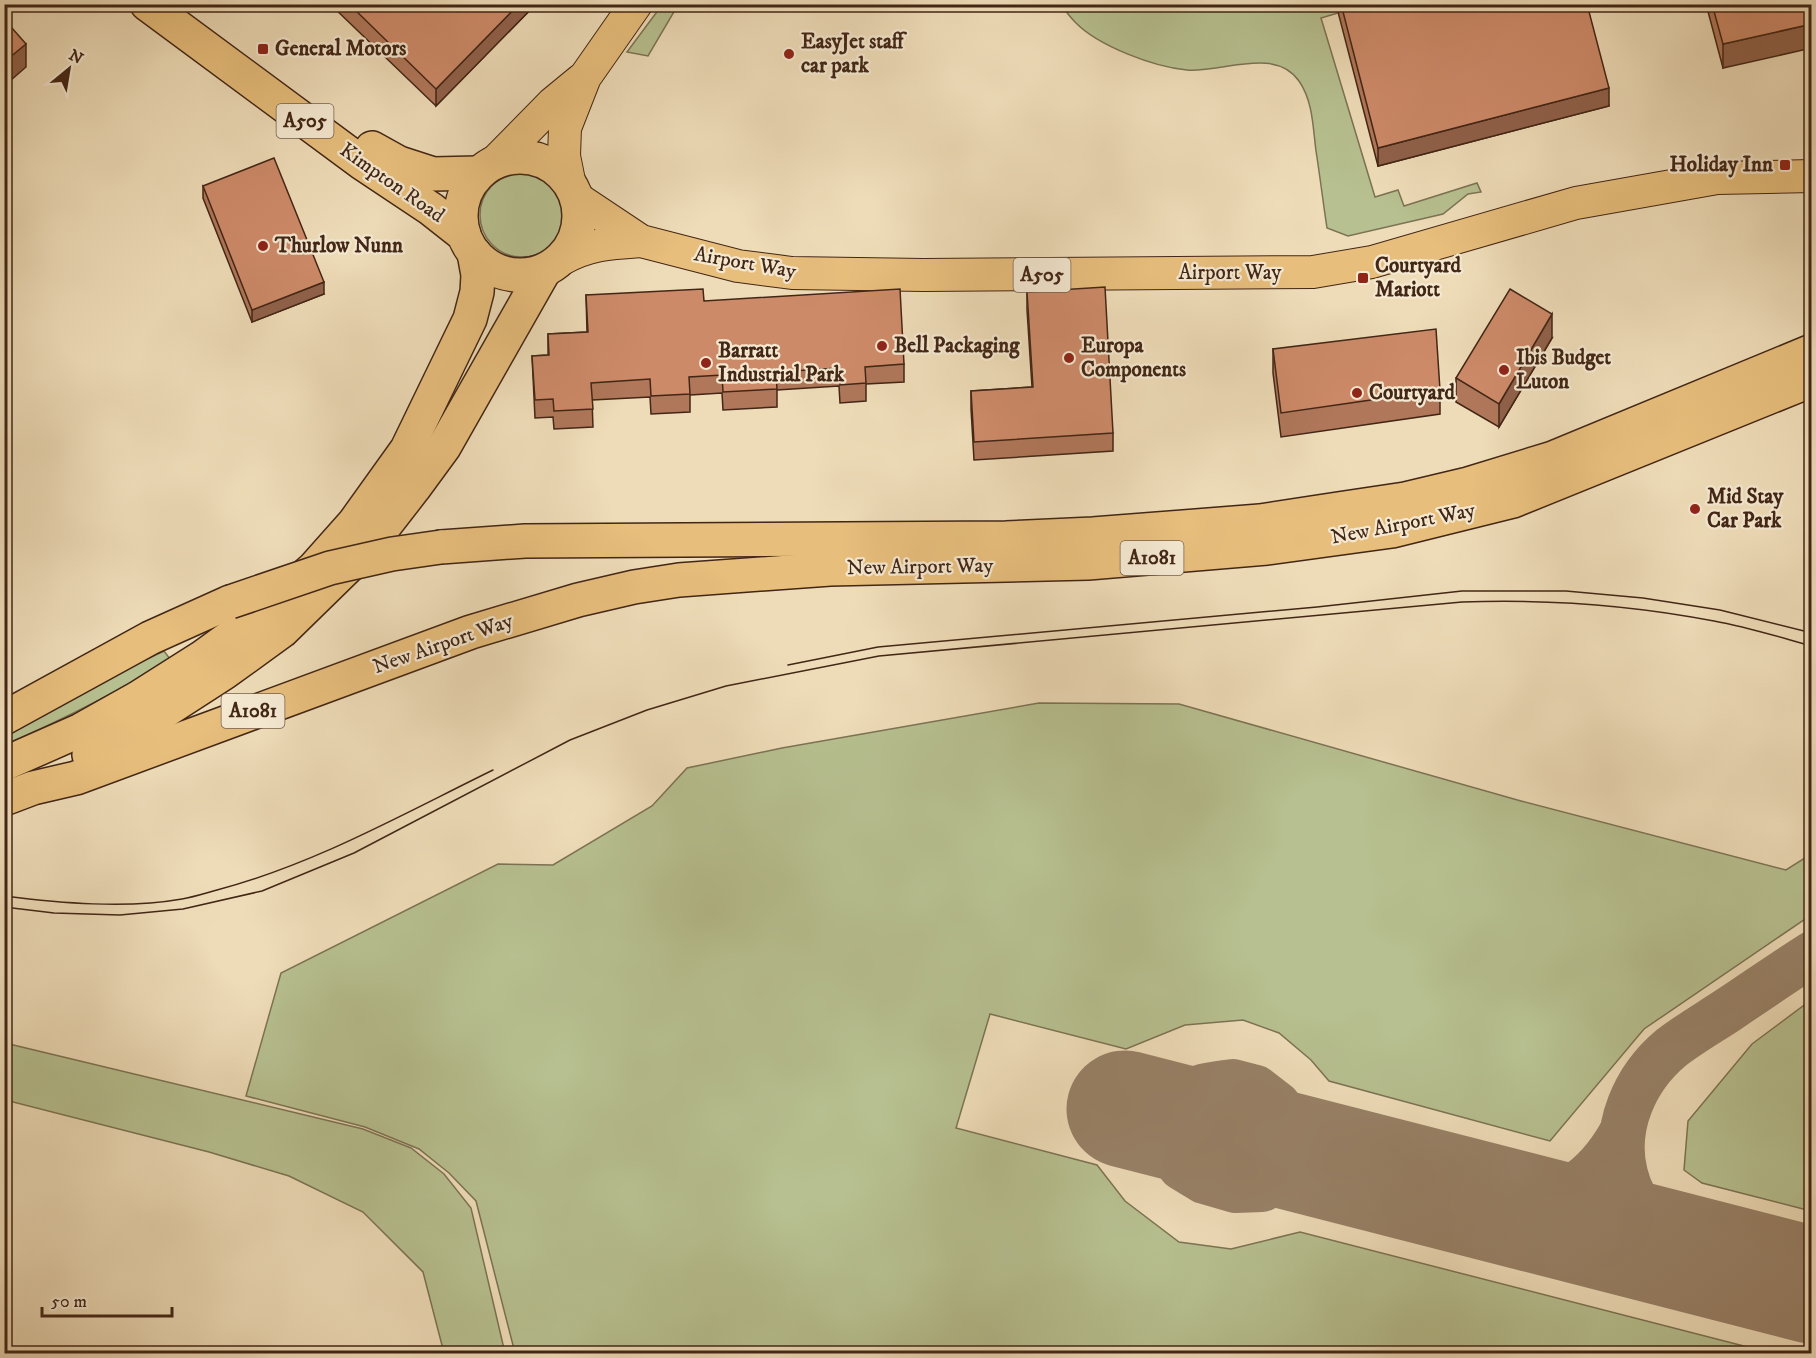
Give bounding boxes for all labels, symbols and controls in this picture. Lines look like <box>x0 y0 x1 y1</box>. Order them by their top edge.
place label: EasyJet staff car park <box>801 29 908 79</box>
place label: General Motors <box>275 36 406 62</box>
north arrow <box>39 39 99 99</box>
marker: General Motors <box>256 42 270 56</box>
text: N <box>65 45 87 69</box>
marker: EasyJet staff car park <box>782 47 796 61</box>
road number: A505 <box>276 104 334 138</box>
street label: Kimpton Road <box>334 137 450 229</box>
place label: Holiday Inn <box>1669 152 1774 178</box>
marker: Holiday Inn <box>1778 158 1792 172</box>
place label: Thurlow Nunn <box>274 233 404 259</box>
marker: Thurlow Nunn <box>256 239 270 253</box>
street label: Airport Way <box>692 241 799 285</box>
place label: Courtyard Mariott <box>1375 253 1461 303</box>
road number: A505 <box>1014 258 1070 292</box>
street label: Airport Way <box>1178 260 1283 286</box>
marker: Courtyard Mariott <box>1356 271 1370 285</box>
place label: Bell Packaging <box>894 333 1020 359</box>
place label: Europa Components <box>1081 333 1186 383</box>
place label: Barratt Industrial Park <box>718 338 845 388</box>
marker: Bell Packaging <box>875 339 889 353</box>
place label: Ibis Budget Luton <box>1516 345 1611 395</box>
marker: Europa Components <box>1062 351 1076 365</box>
marker: Barratt Industrial Park <box>699 356 713 370</box>
marker: Ibis Budget Luton <box>1497 363 1511 377</box>
place label: Courtyard <box>1369 380 1455 406</box>
marker: Courtyard <box>1350 386 1364 400</box>
place label: Mid Stay Car Park <box>1707 484 1784 534</box>
street label: New Airport Way <box>1329 497 1478 551</box>
marker: Mid Stay Car Park <box>1688 502 1702 516</box>
road number: A1081 <box>1120 541 1184 575</box>
street label: New Airport Way <box>847 553 994 581</box>
street label: New Airport Way <box>370 608 517 680</box>
road number: A1081 <box>222 694 284 728</box>
scale bar <box>42 1280 172 1318</box>
text: 50 m <box>51 1291 87 1313</box>

